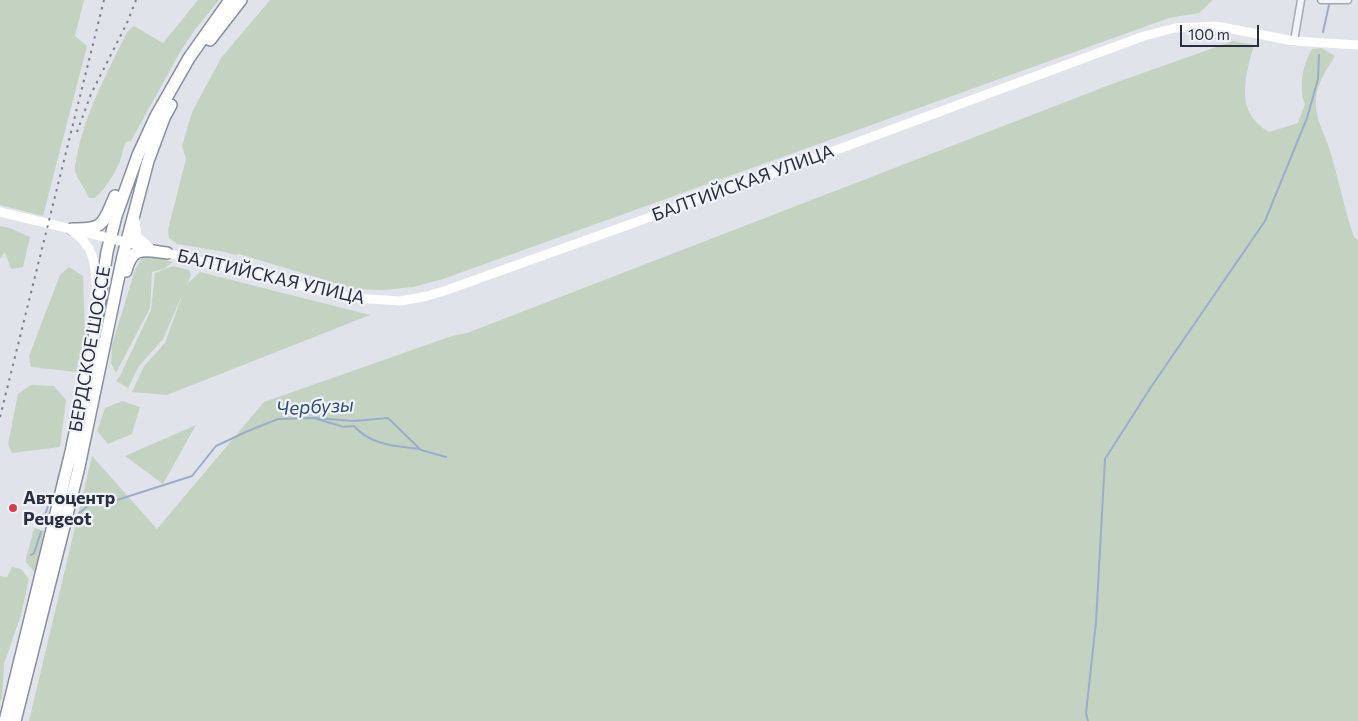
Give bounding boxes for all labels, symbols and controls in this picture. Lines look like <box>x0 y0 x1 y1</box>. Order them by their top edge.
scale bar <box>1183 15 1262 47</box>
text: 100 m <box>1188 25 1230 43</box>
street label: БАЛТИЙСКАЯ УЛИЦА <box>649 140 837 226</box>
street label: БАЛТИЙСКАЯ УЛИЦА <box>175 245 367 309</box>
street label: БЕРДСКОЕ ШОССЕ <box>65 264 115 434</box>
water label: Чербузы <box>276 394 354 420</box>
place label: Автоцентр Peugeot <box>23 487 115 530</box>
marker: Автоцентр Peugeot <box>7 502 19 514</box>

